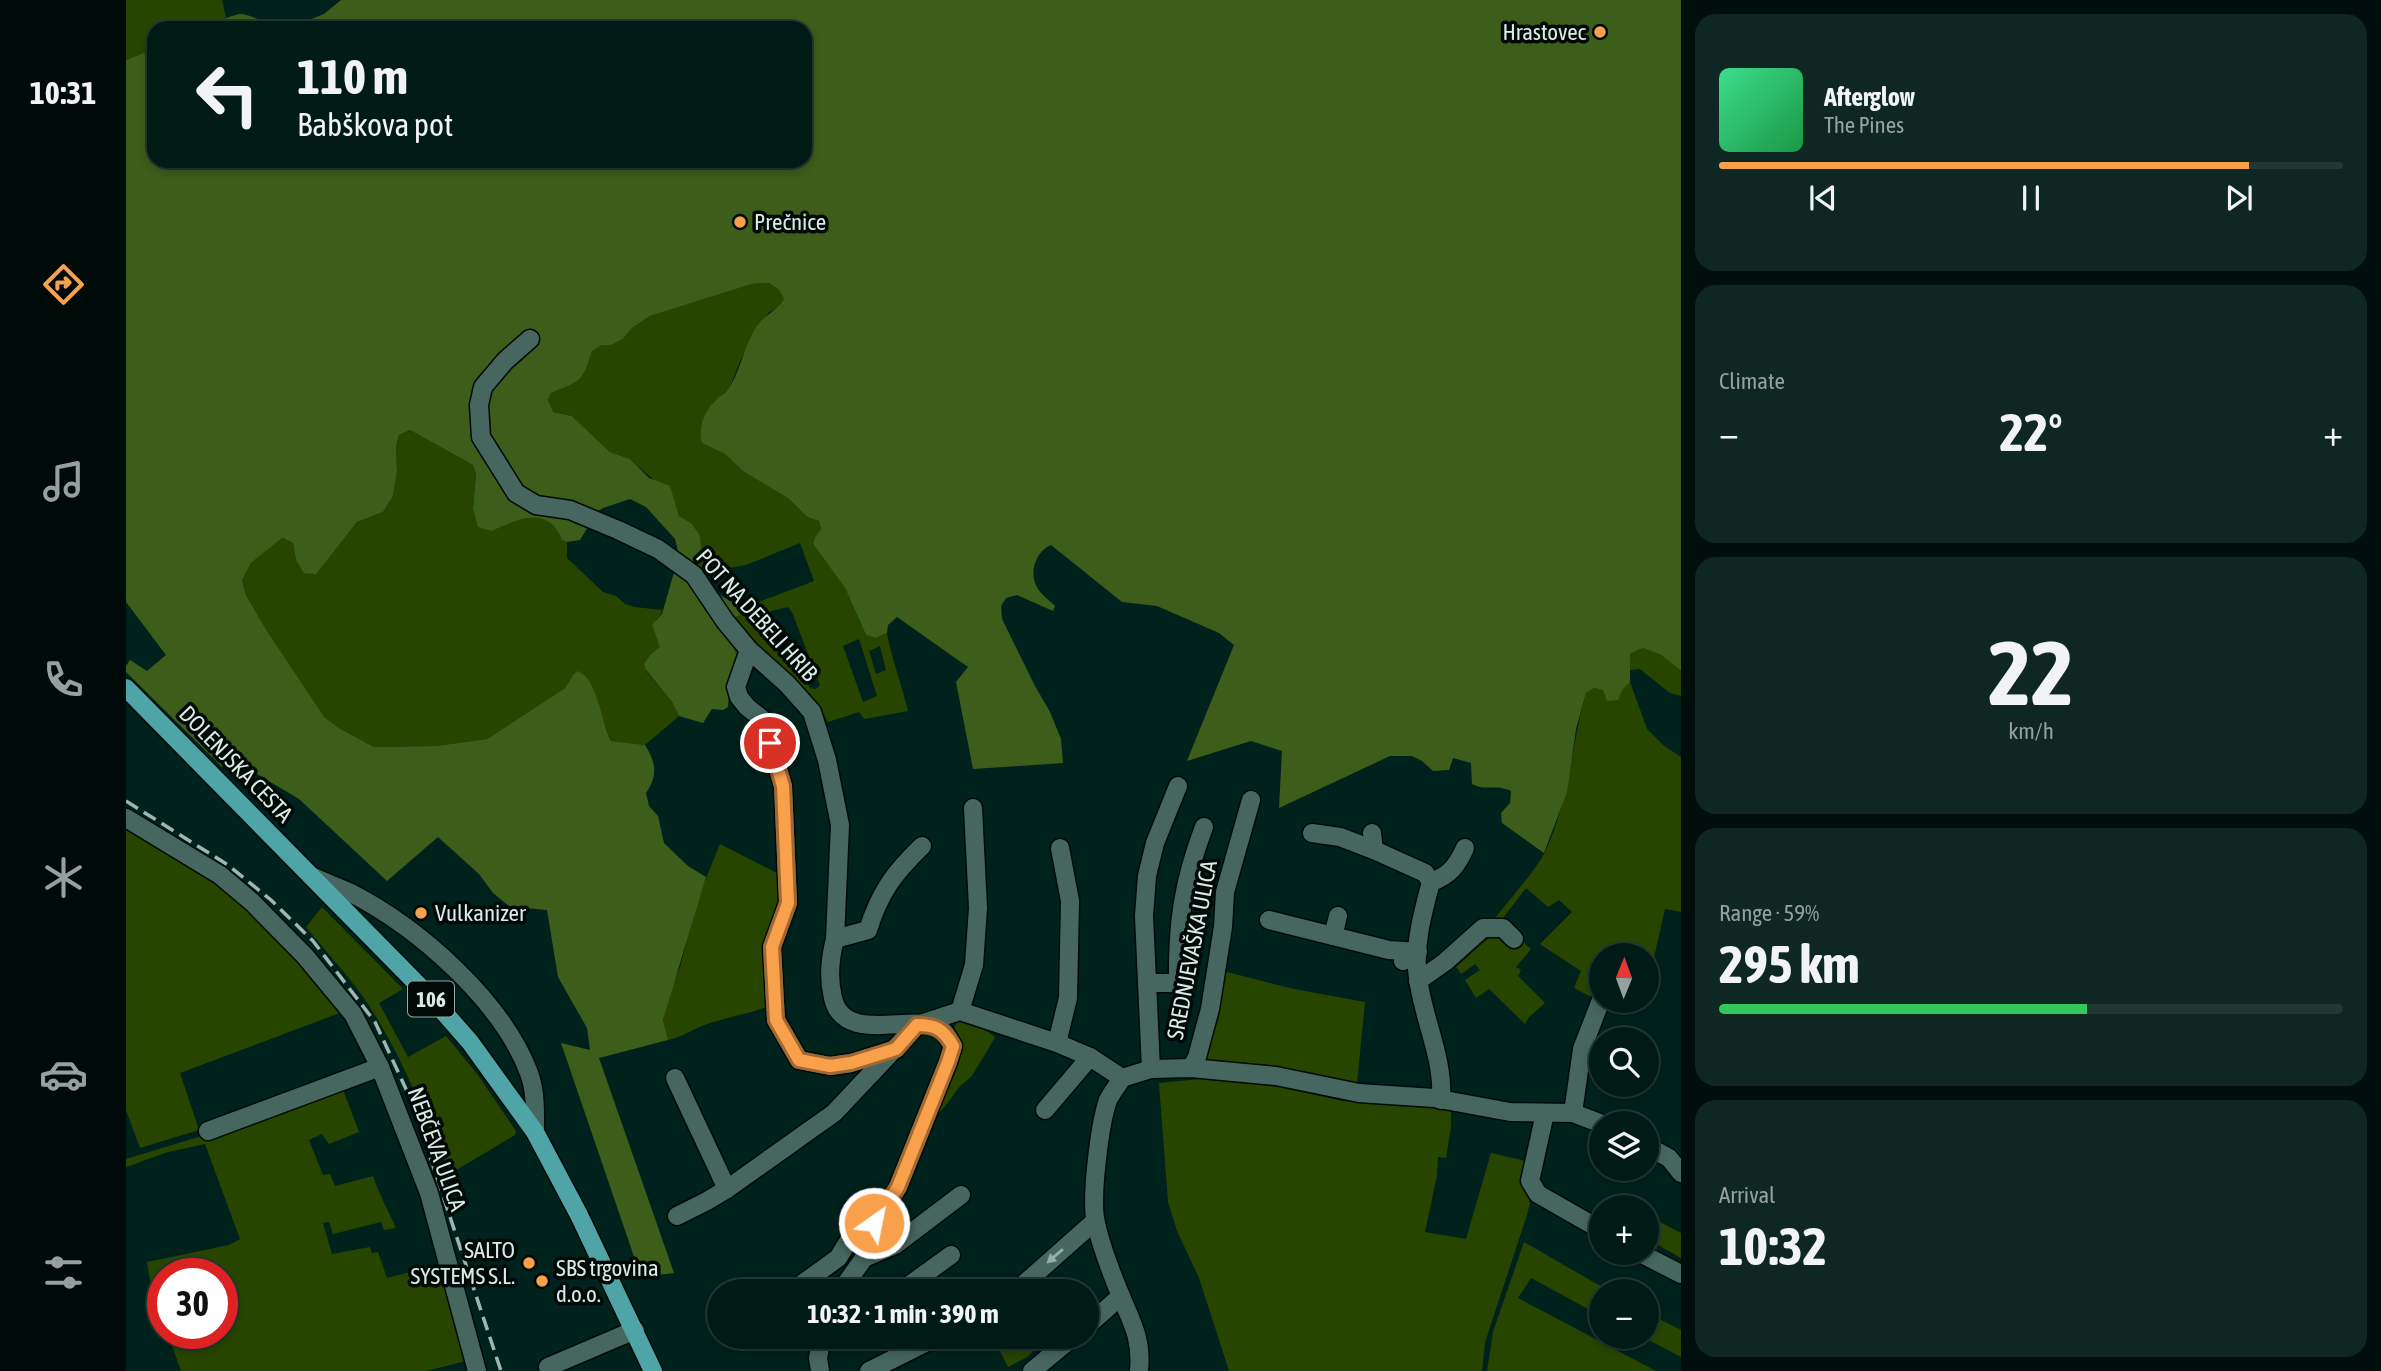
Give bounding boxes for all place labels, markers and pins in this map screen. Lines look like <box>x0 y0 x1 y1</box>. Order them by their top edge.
place label: Hrastovec <box>1502 19 1586 45</box>
marker: Hrastovec <box>1592 24 1608 40</box>
place label: Prečnice <box>754 209 826 235</box>
marker: Prečnice <box>732 214 748 230</box>
pin <box>740 713 800 773</box>
place label: Vulkanizer <box>435 900 527 926</box>
marker: Vulkanizer <box>413 905 429 921</box>
place label: SALTO SYSTEMS S.L. <box>411 1237 515 1289</box>
marker: SALTO SYSTEMS S.L. <box>521 1255 537 1271</box>
place label: SBS trgovina d.o.o. <box>556 1255 659 1307</box>
marker: SBS trgovina d.o.o. <box>534 1273 550 1289</box>

